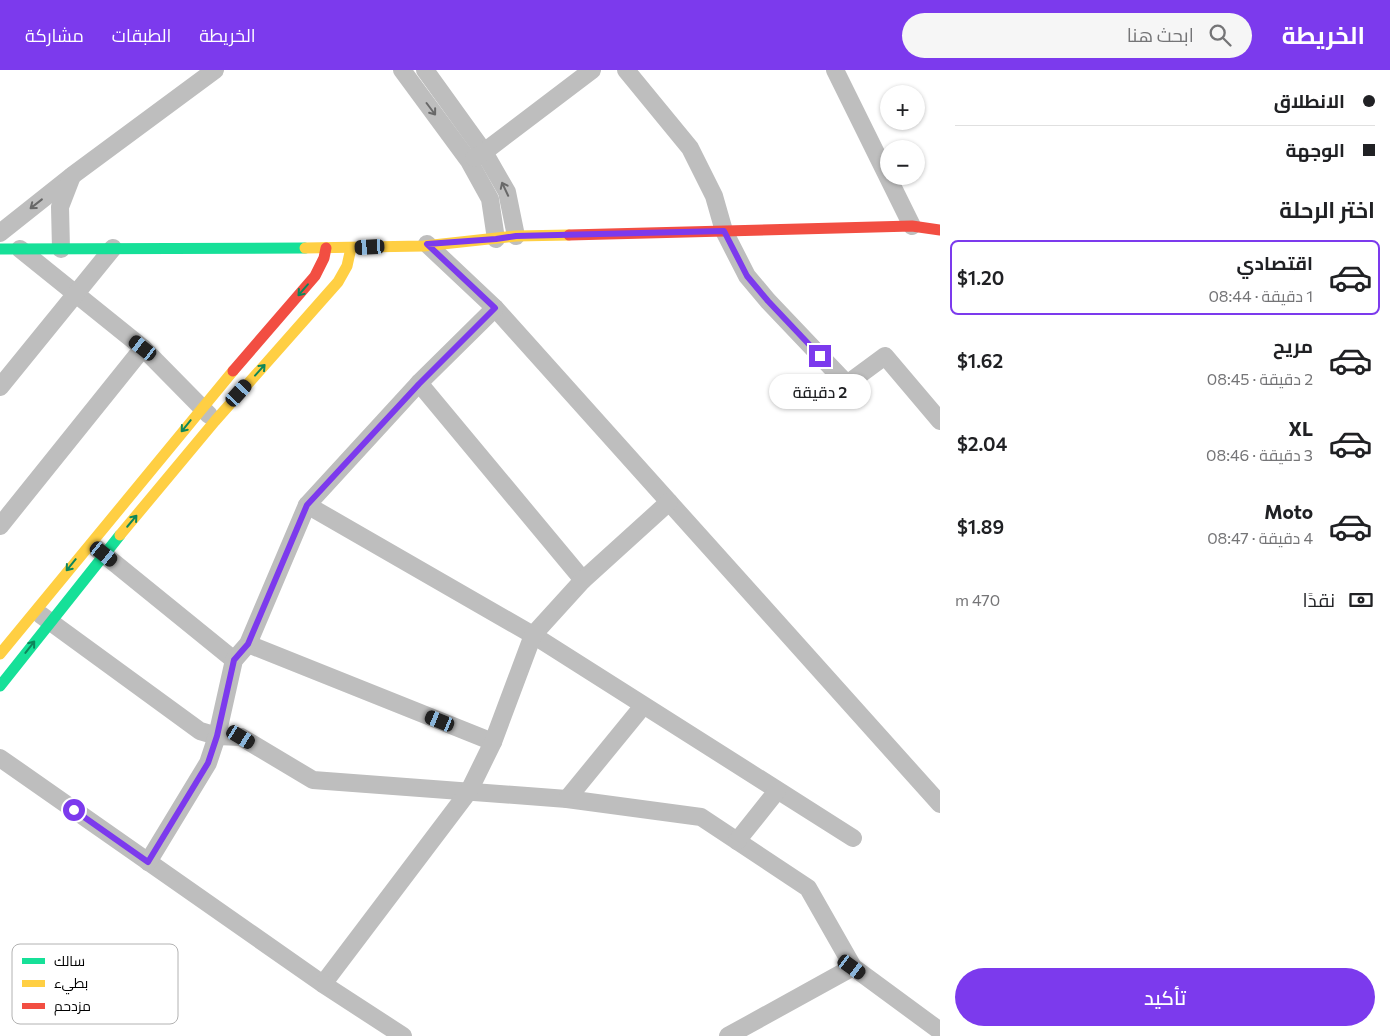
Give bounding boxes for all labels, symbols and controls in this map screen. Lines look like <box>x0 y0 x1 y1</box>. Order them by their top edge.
search box <box>902 13 1252 58</box>
text: الخريطة <box>1282 20 1365 49</box>
icon: search <box>1206 21 1234 49</box>
text: ابحث هنا <box>1127 23 1194 46</box>
text: مشاركة <box>25 24 84 46</box>
text: الطبقات <box>112 24 171 46</box>
text: الخريطة <box>199 24 256 46</box>
map controls <box>880 85 925 185</box>
button: + <box>880 85 925 130</box>
text: الانطلاق <box>1274 89 1345 112</box>
one-way arrow <box>425 102 436 115</box>
text: الوجهة <box>1285 138 1345 161</box>
button: − <box>880 140 925 185</box>
one-way arrow <box>499 182 509 197</box>
text: اختر الرحلة <box>1279 196 1375 223</box>
one-way arrow <box>30 198 43 209</box>
car <box>354 239 385 255</box>
text: اقتصادي <box>1237 251 1313 274</box>
icon: car <box>1328 255 1373 300</box>
text: $1.20 <box>957 266 1004 289</box>
one-way arrow <box>297 283 309 296</box>
text: 1 دقيقة · 08:44 <box>1208 286 1313 305</box>
car <box>126 333 159 363</box>
text: مريح <box>1273 334 1313 357</box>
icon: car <box>1328 338 1373 383</box>
route end <box>809 345 831 367</box>
text: $1.62 <box>957 349 1003 372</box>
one-way arrow <box>254 364 265 377</box>
text: 2 دقيقة · 08:45 <box>1207 369 1313 388</box>
callout: 2 دقيقة <box>769 374 871 408</box>
car <box>223 377 254 409</box>
text: 2 دقيقة <box>793 382 847 401</box>
text: XL <box>1288 417 1313 440</box>
one-way arrow <box>180 419 191 432</box>
icon: car <box>1328 421 1373 466</box>
text: $2.04 <box>957 432 1007 455</box>
text: 3 دقيقة · 08:46 <box>1206 445 1313 464</box>
text: Moto <box>1264 500 1313 523</box>
icon: car <box>1328 504 1373 549</box>
one-way arrow <box>126 514 137 527</box>
text: $1.89 <box>957 515 1004 538</box>
text: 4 دقيقة · 08:47 <box>1207 528 1313 547</box>
car <box>87 539 120 569</box>
one-way arrow <box>66 558 77 571</box>
icon: cash <box>1347 586 1375 614</box>
text: نقدًا <box>1303 588 1335 611</box>
text: 470 m <box>955 590 1000 609</box>
one-way arrow <box>24 641 35 654</box>
car <box>423 708 456 734</box>
car <box>224 723 257 751</box>
route start <box>63 799 85 821</box>
legend <box>12 944 178 1024</box>
text: سالك <box>54 952 85 969</box>
car <box>835 952 868 982</box>
button: تأكيد <box>955 968 1375 1026</box>
text: بطيء <box>54 974 88 995</box>
text: مزدحم <box>54 997 91 1016</box>

